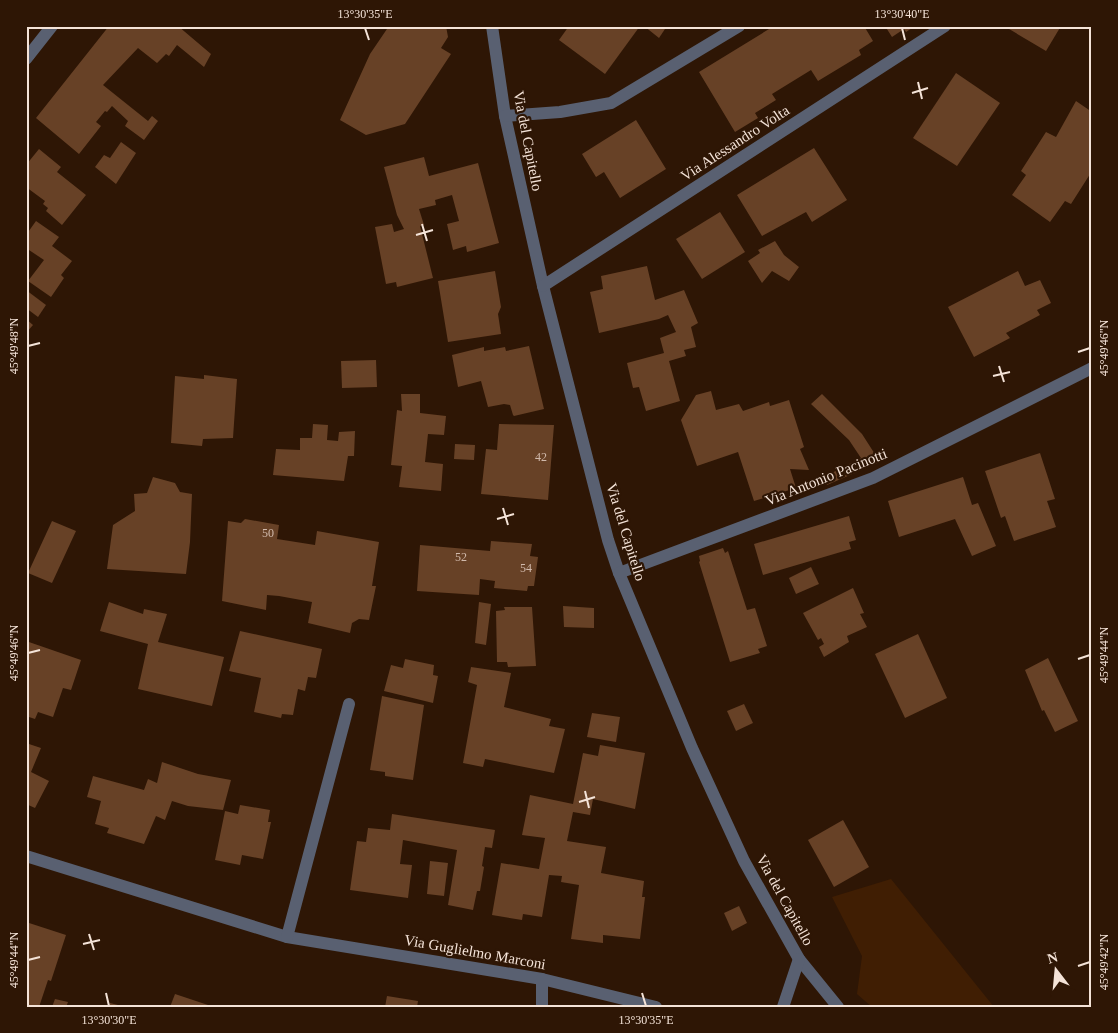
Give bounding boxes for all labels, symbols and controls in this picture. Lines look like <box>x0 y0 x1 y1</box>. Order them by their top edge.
text: 13°30'35"E <box>337 7 393 21</box>
text: 13°30'40"E <box>874 7 930 21</box>
street label: Via del Capitello <box>510 90 546 192</box>
street label: Via Alessandro Volta <box>678 102 792 184</box>
text: 45°49'48"N <box>7 317 21 374</box>
text: 45°49'46"N <box>1097 319 1111 376</box>
street label: Via Antonio Pacinotti <box>763 445 889 509</box>
house number: 42 <box>535 450 547 464</box>
street label: Via del Capitello <box>604 481 648 583</box>
house number: 50 <box>262 526 274 540</box>
house number: 52 <box>455 550 467 564</box>
house number: 54 <box>520 561 532 575</box>
text: 45°49'46"N <box>7 624 21 681</box>
text: 45°49'44"N <box>1097 626 1111 683</box>
street label: Via del Capitello <box>753 852 817 948</box>
text: 45°49'44"N <box>7 931 21 988</box>
street label: Via Guglielmo Marconi <box>403 932 547 972</box>
text: 45°49'42"N <box>1097 933 1111 990</box>
north arrow <box>1030 946 1080 996</box>
text: N <box>1046 949 1059 967</box>
text: 13°30'30"E <box>81 1013 137 1027</box>
text: 13°30'35"E <box>618 1013 674 1027</box>

